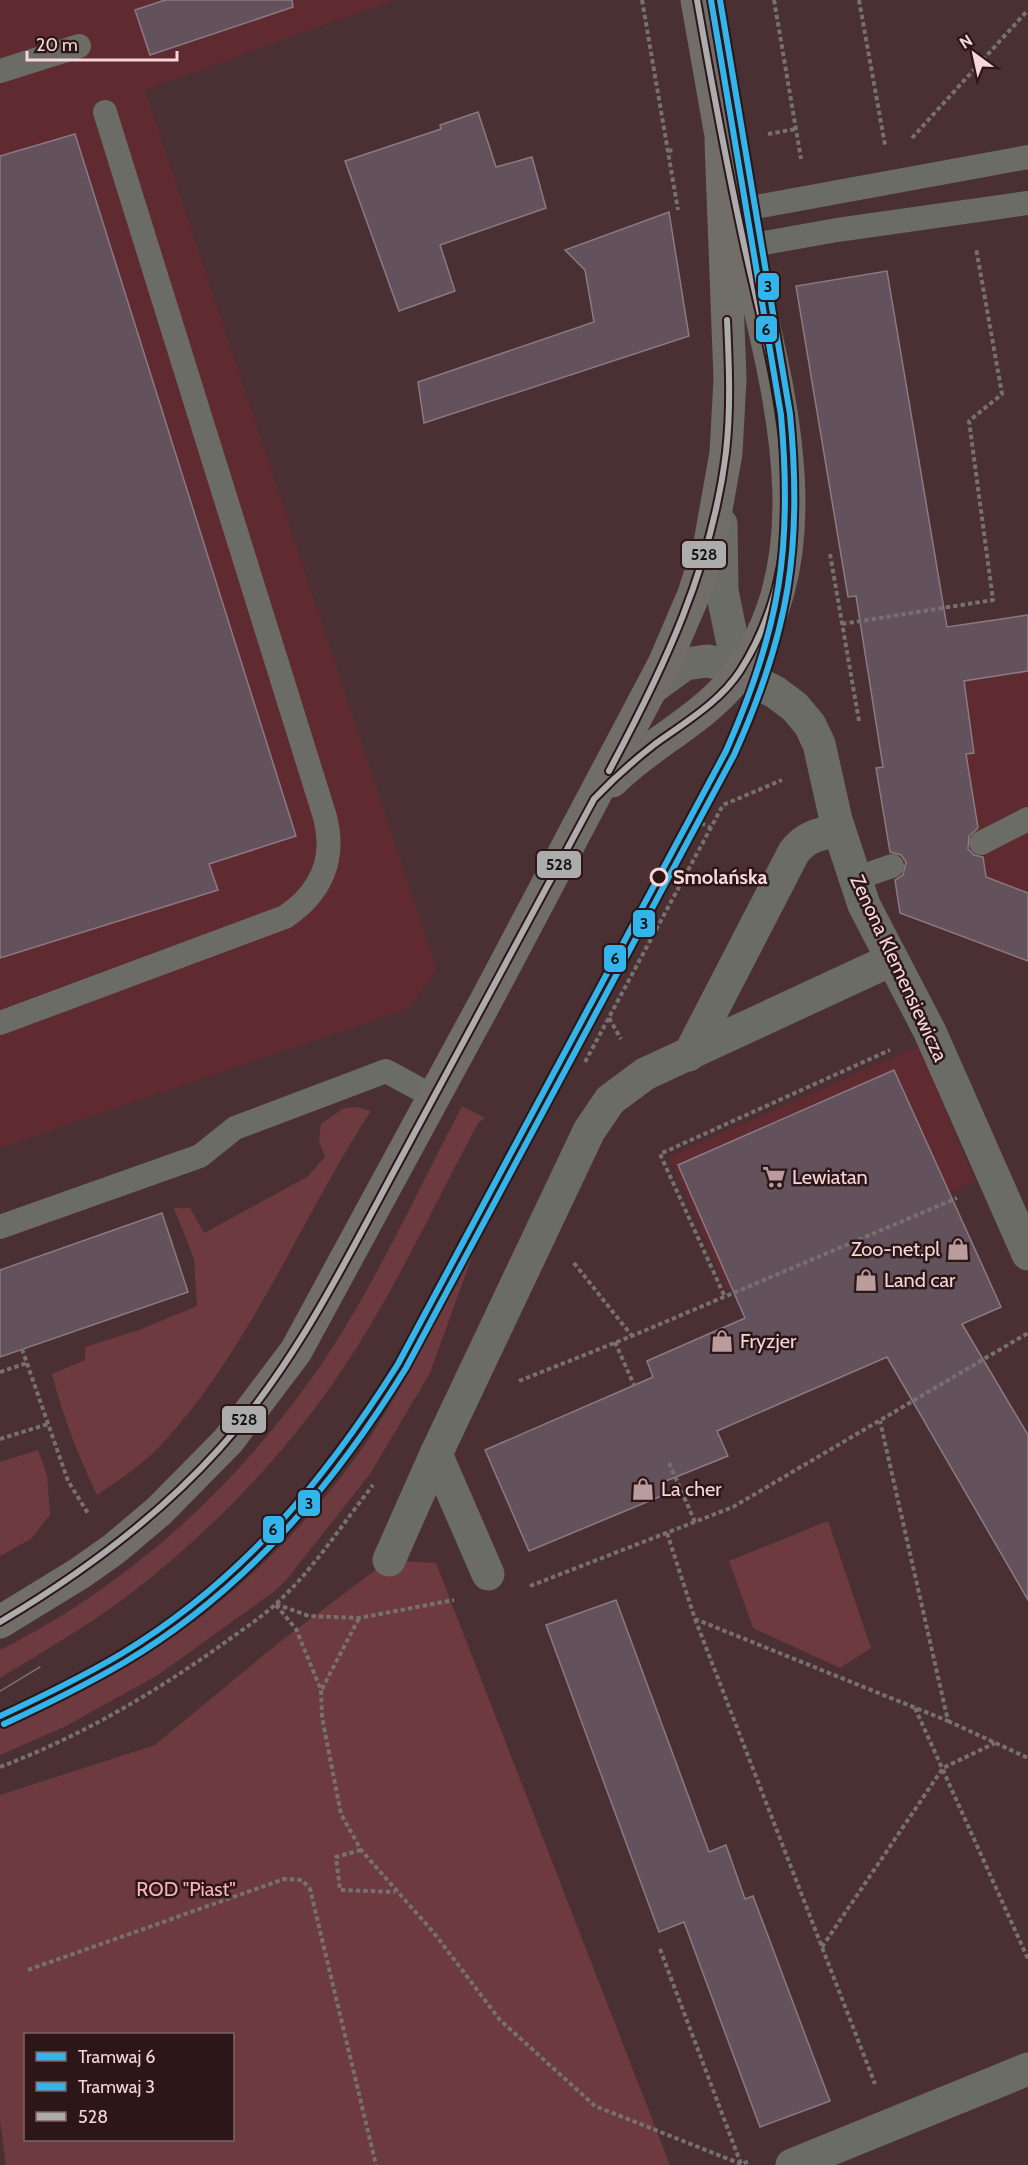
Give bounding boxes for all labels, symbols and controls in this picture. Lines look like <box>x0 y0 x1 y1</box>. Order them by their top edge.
scale bar <box>27 24 177 62</box>
north arrow <box>944 24 1004 84</box>
text: N <box>956 31 976 53</box>
text: 20 m <box>36 34 78 56</box>
line badge: 3 <box>757 272 780 301</box>
text: 3 <box>764 277 772 296</box>
line badge: 6 <box>755 315 778 343</box>
text: 6 <box>762 320 771 339</box>
line badge: 528 <box>681 540 727 569</box>
text: 528 <box>691 545 717 564</box>
line badge: 528 <box>536 850 582 879</box>
text: 528 <box>546 855 572 874</box>
place label: Smolańska <box>673 865 768 889</box>
marker: Smolańska <box>650 868 668 886</box>
street label: Zenona Klemensiewicza <box>845 871 953 1065</box>
line badge: 3 <box>632 909 656 938</box>
text: 3 <box>640 914 648 933</box>
line badge: 6 <box>603 944 627 973</box>
text: 6 <box>611 949 620 968</box>
supermarket icon: Lewiatan <box>761 1164 787 1190</box>
place label: Lewiatan <box>792 1165 868 1189</box>
shop icon: Zoo-net.pl <box>945 1236 971 1262</box>
place label: Zoo-net.pl <box>851 1237 940 1261</box>
shop icon: Land car <box>853 1267 879 1293</box>
place label: Land car <box>884 1268 956 1292</box>
shop icon: Fryzjer <box>709 1328 735 1354</box>
place label: Fryzjer <box>740 1329 797 1353</box>
line badge: 528 <box>221 1405 267 1434</box>
text: 528 <box>231 1410 257 1429</box>
shop icon: La cher <box>630 1476 656 1502</box>
place label: La cher <box>661 1477 722 1501</box>
line badge: 3 <box>297 1489 321 1517</box>
text: 3 <box>305 1494 313 1513</box>
line badge: 6 <box>262 1515 285 1544</box>
text: 6 <box>269 1520 278 1539</box>
park label: ROD "Piast" <box>136 1877 236 1901</box>
legend <box>24 2033 234 2141</box>
text: Tramwaj 6 <box>78 2046 156 2068</box>
text: Tramwaj 3 <box>78 2076 155 2098</box>
text: 528 <box>78 2106 108 2128</box>

